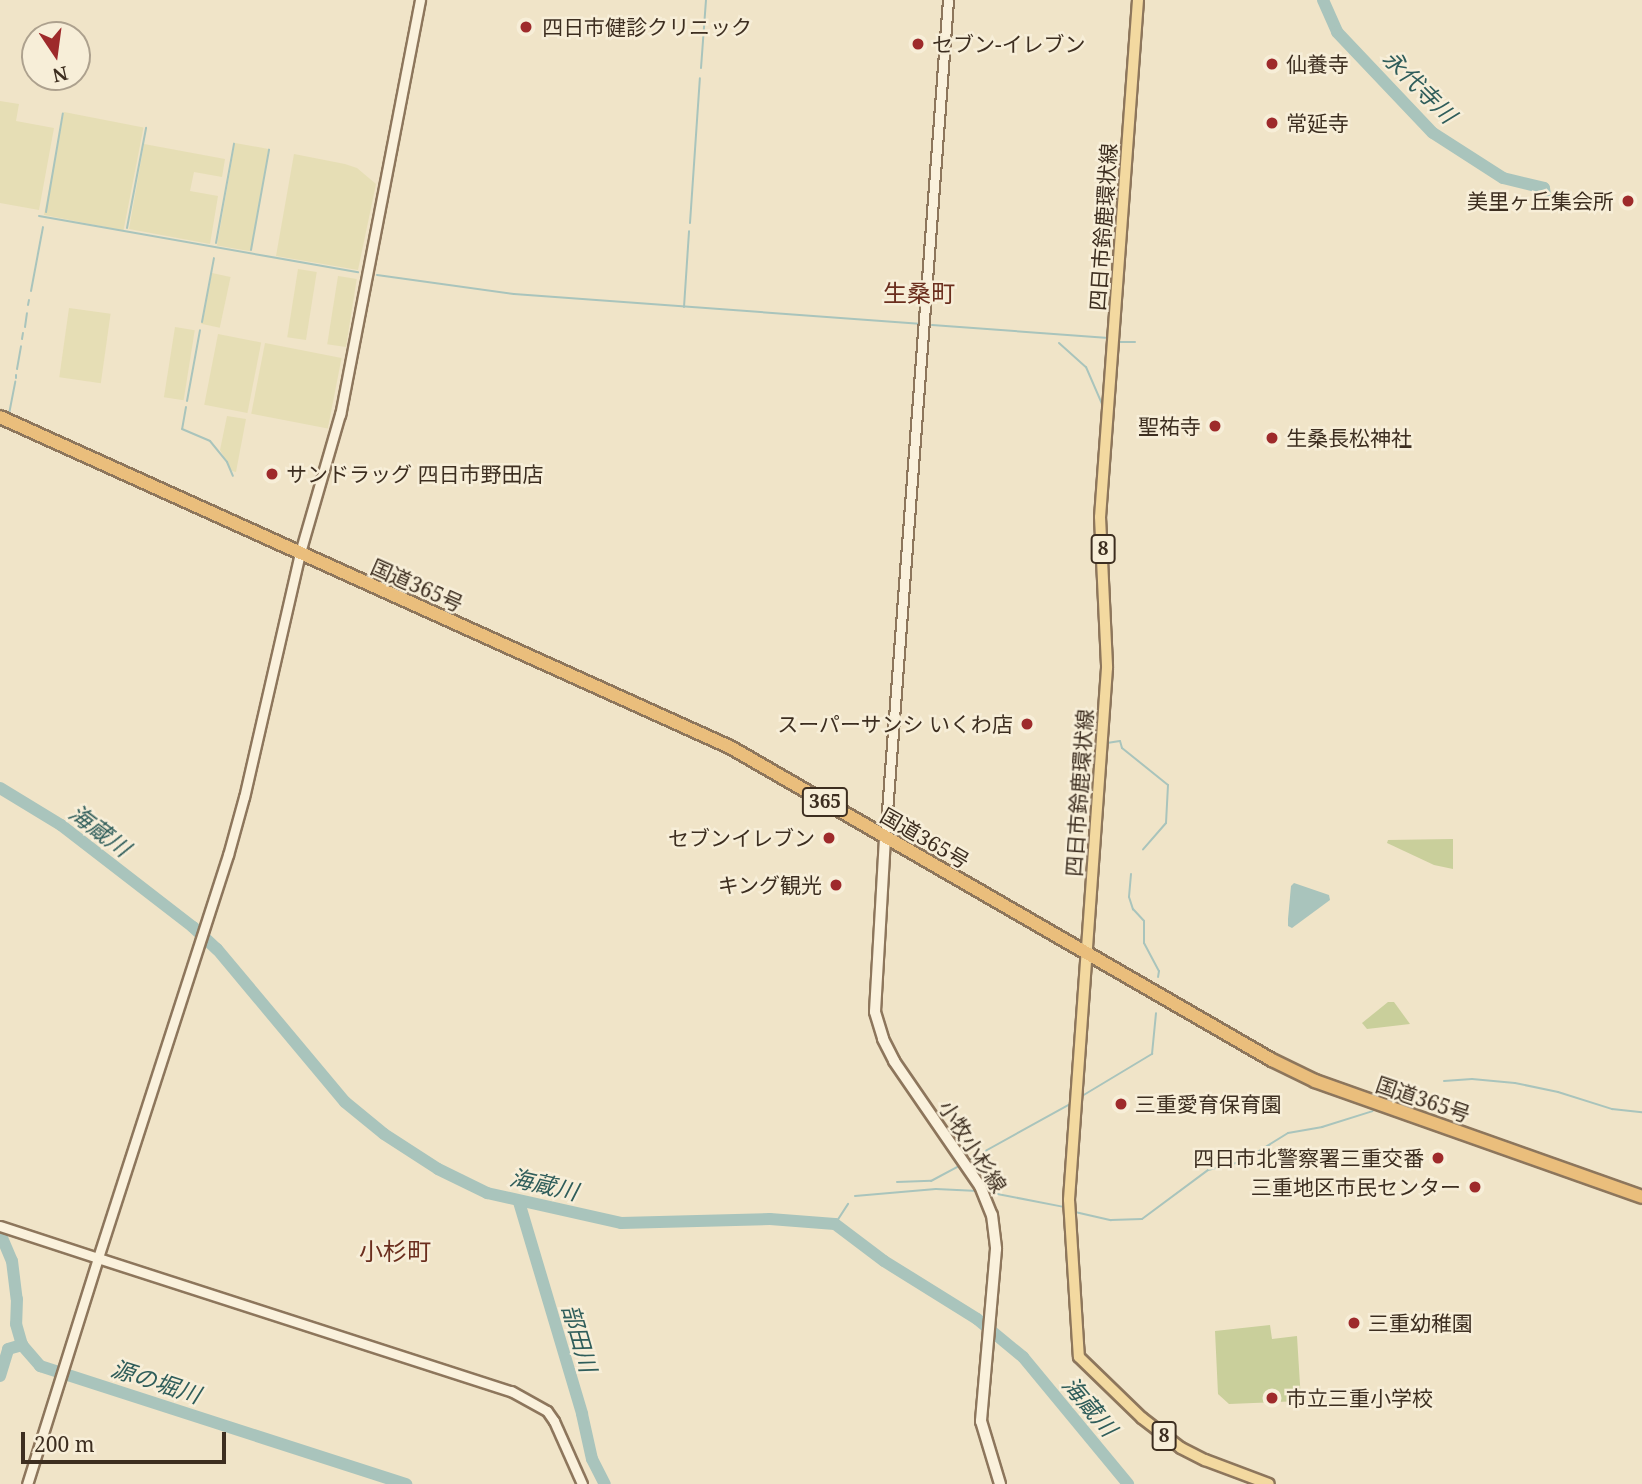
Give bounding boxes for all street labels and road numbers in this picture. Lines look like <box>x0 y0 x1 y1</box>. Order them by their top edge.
street label: 四日市鈴鹿環状線 <box>1085 142 1121 312</box>
road number: 8 <box>1089 534 1117 564</box>
street label: 国道365号 <box>367 554 467 616</box>
street label: 四日市鈴鹿環状線 <box>1061 708 1097 878</box>
road number: 365 <box>800 786 850 818</box>
street label: 国道365号 <box>876 803 974 873</box>
street label: 国道365号 <box>1372 1071 1474 1127</box>
street label: 小牧小杉線 <box>934 1095 1012 1197</box>
road number: 8 <box>1150 1420 1178 1452</box>

